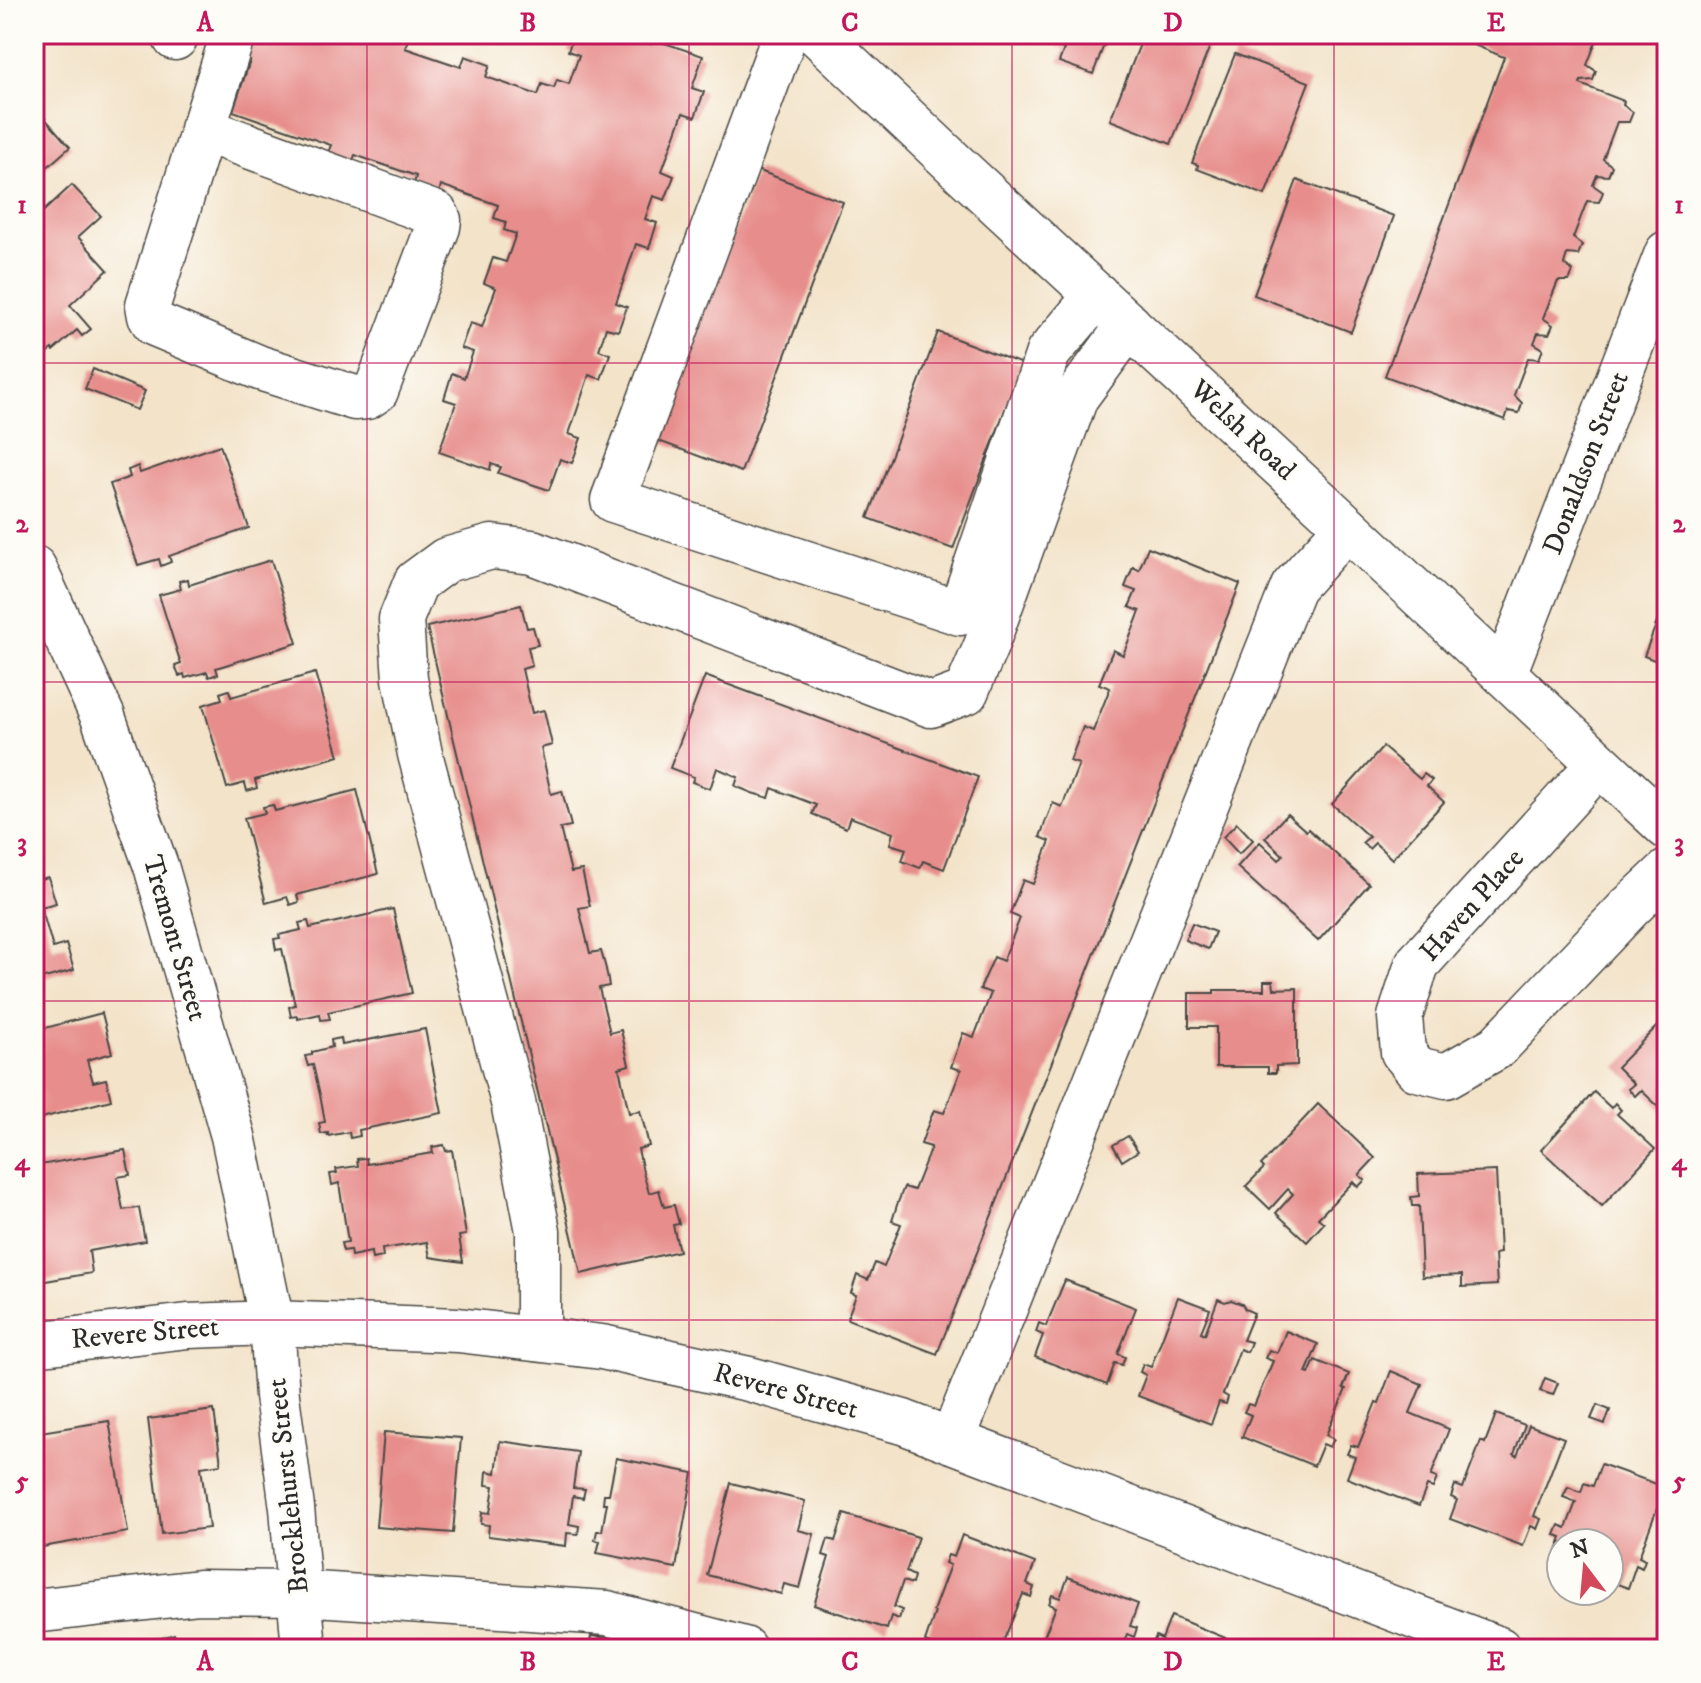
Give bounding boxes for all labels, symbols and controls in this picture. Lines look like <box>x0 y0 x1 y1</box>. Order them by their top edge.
text: A <box>196 7 215 40</box>
text: B <box>520 7 536 40</box>
text: C <box>841 7 859 40</box>
text: D <box>1163 7 1183 40</box>
text: E <box>1487 7 1505 40</box>
text: 1 <box>17 189 27 222</box>
text: 1 <box>1674 189 1684 222</box>
street label: Donaldson Street <box>1535 367 1637 559</box>
street label: Welsh Road <box>1182 371 1303 488</box>
text: 2 <box>16 508 30 541</box>
text: 2 <box>1673 508 1687 541</box>
text: 3 <box>17 827 27 860</box>
text: 3 <box>1674 827 1684 860</box>
street label: Haven Place <box>1412 841 1532 969</box>
street label: Tremont Street <box>135 851 215 1025</box>
text: 4 <box>15 1146 31 1179</box>
text: 4 <box>1672 1146 1688 1179</box>
street label: Revere Street <box>70 1309 220 1357</box>
street label: Revere Street <box>710 1355 862 1427</box>
street label: Brocklehurst Street <box>259 1377 317 1595</box>
text: 5 <box>15 1465 29 1498</box>
text: 5 <box>1672 1465 1686 1498</box>
north arrow <box>1545 1527 1625 1607</box>
text: N <box>1567 1534 1592 1565</box>
text: A <box>196 1646 215 1679</box>
text: B <box>520 1646 536 1679</box>
text: C <box>841 1646 859 1679</box>
text: D <box>1163 1646 1183 1679</box>
text: E <box>1487 1646 1505 1679</box>

